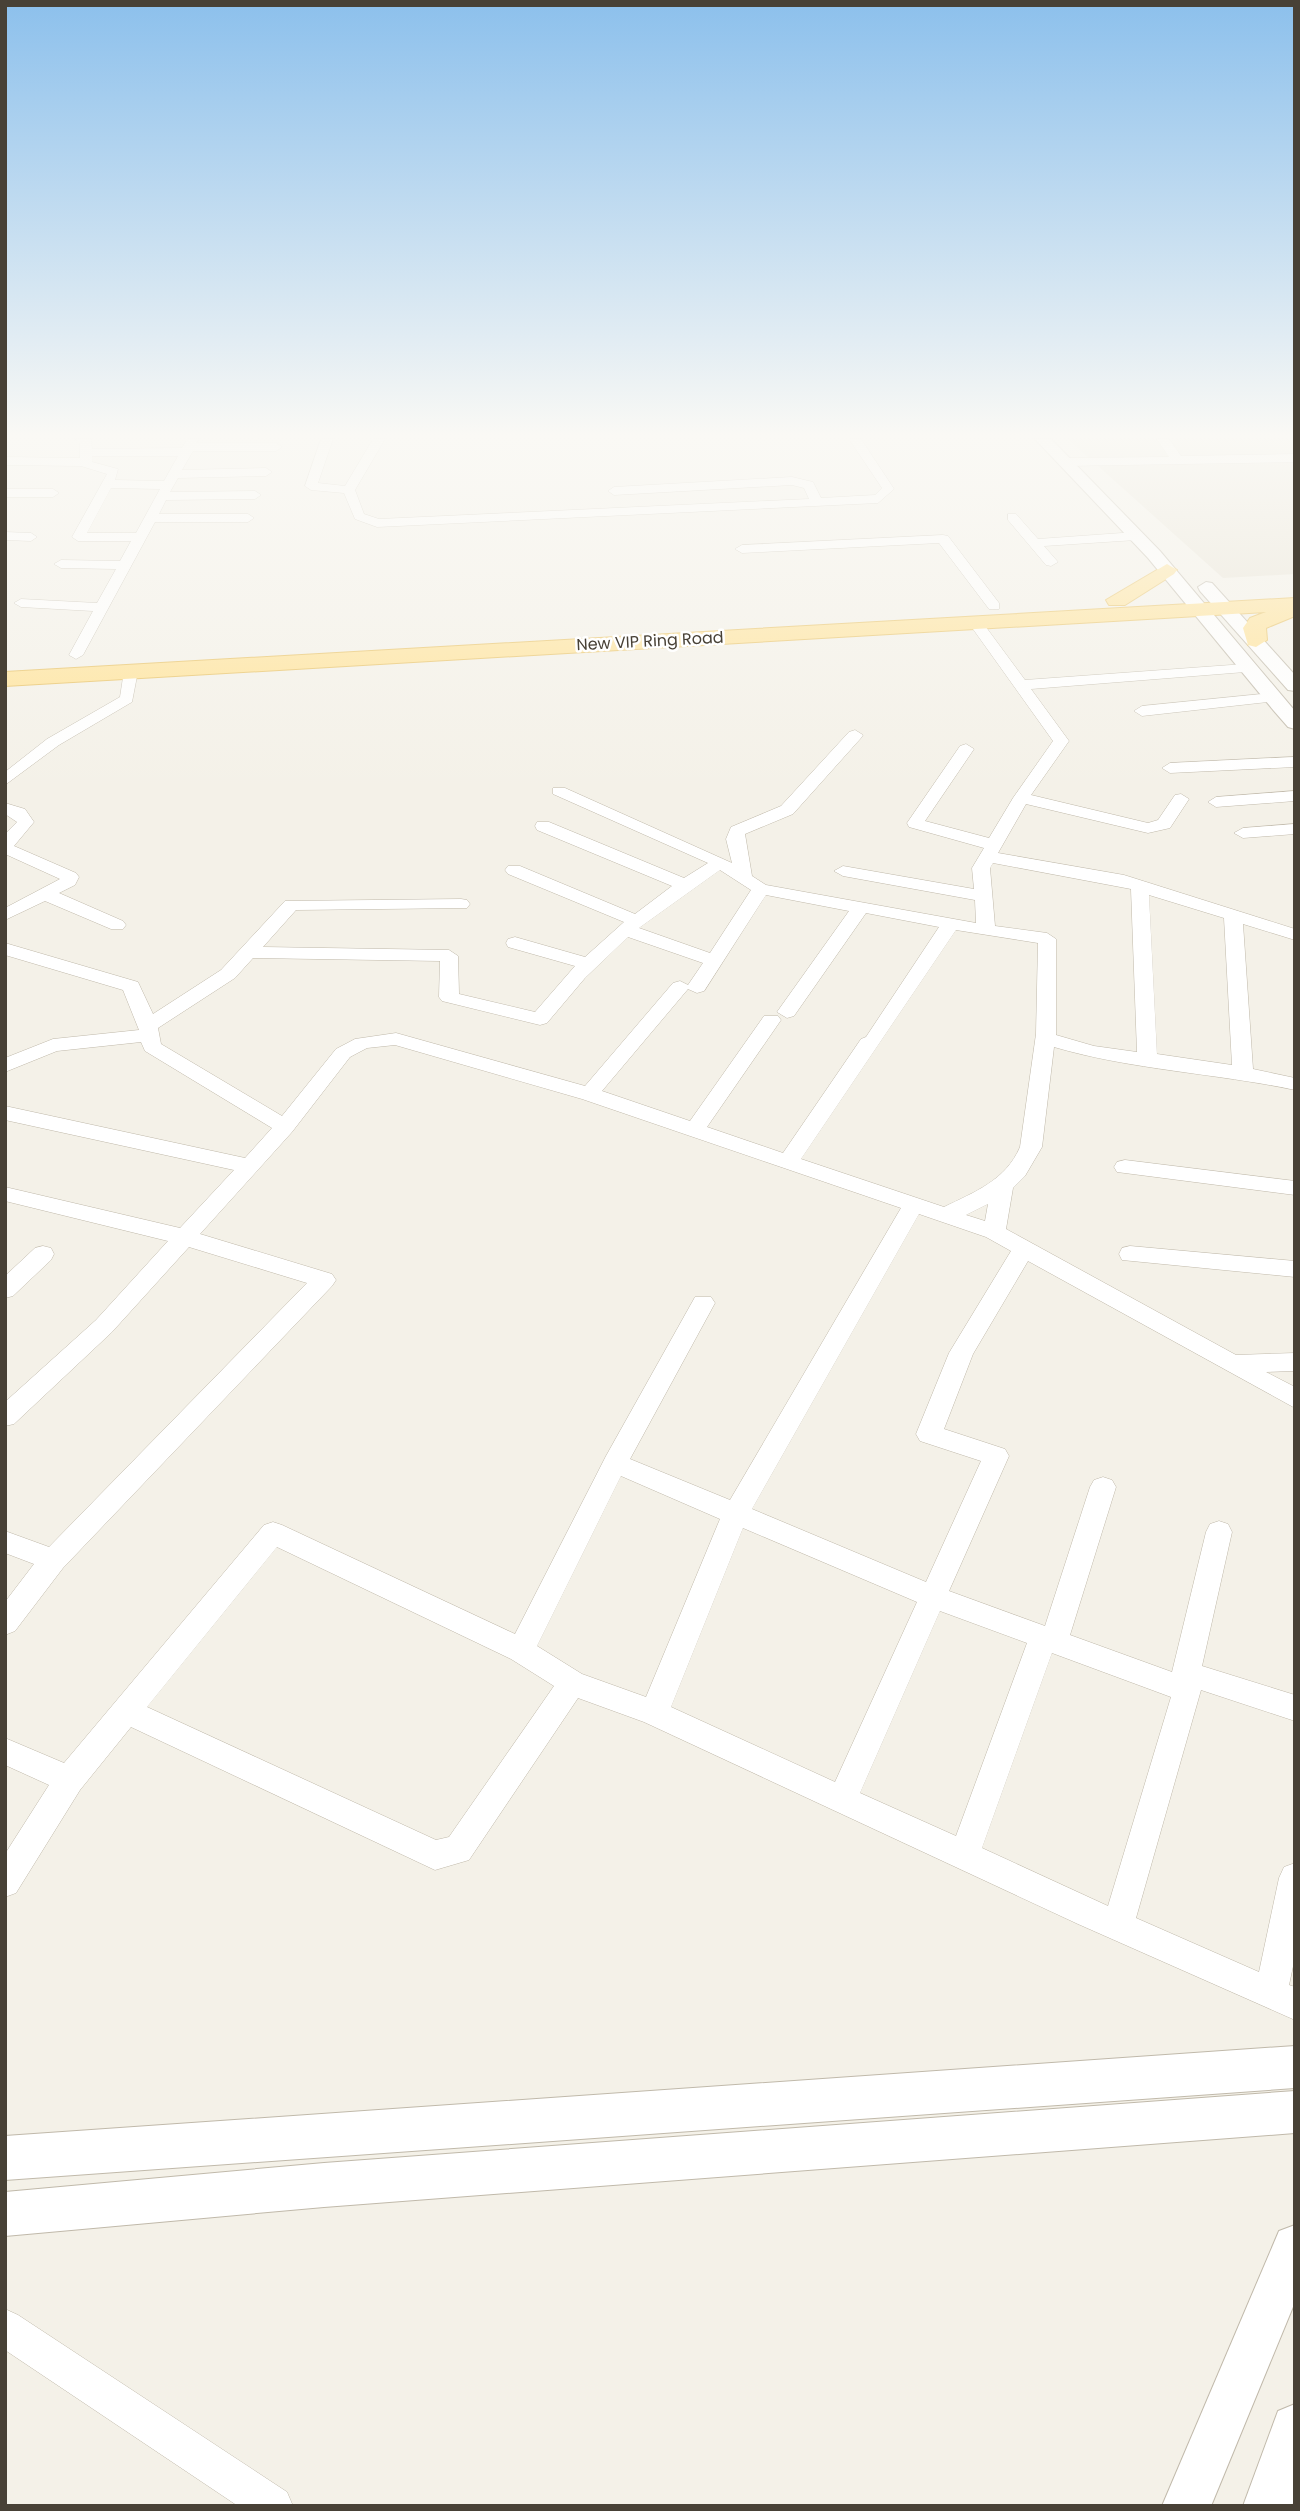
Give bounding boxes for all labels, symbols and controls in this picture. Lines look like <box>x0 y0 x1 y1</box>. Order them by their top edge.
street label: New VIP Ring Road <box>576 626 724 656</box>

